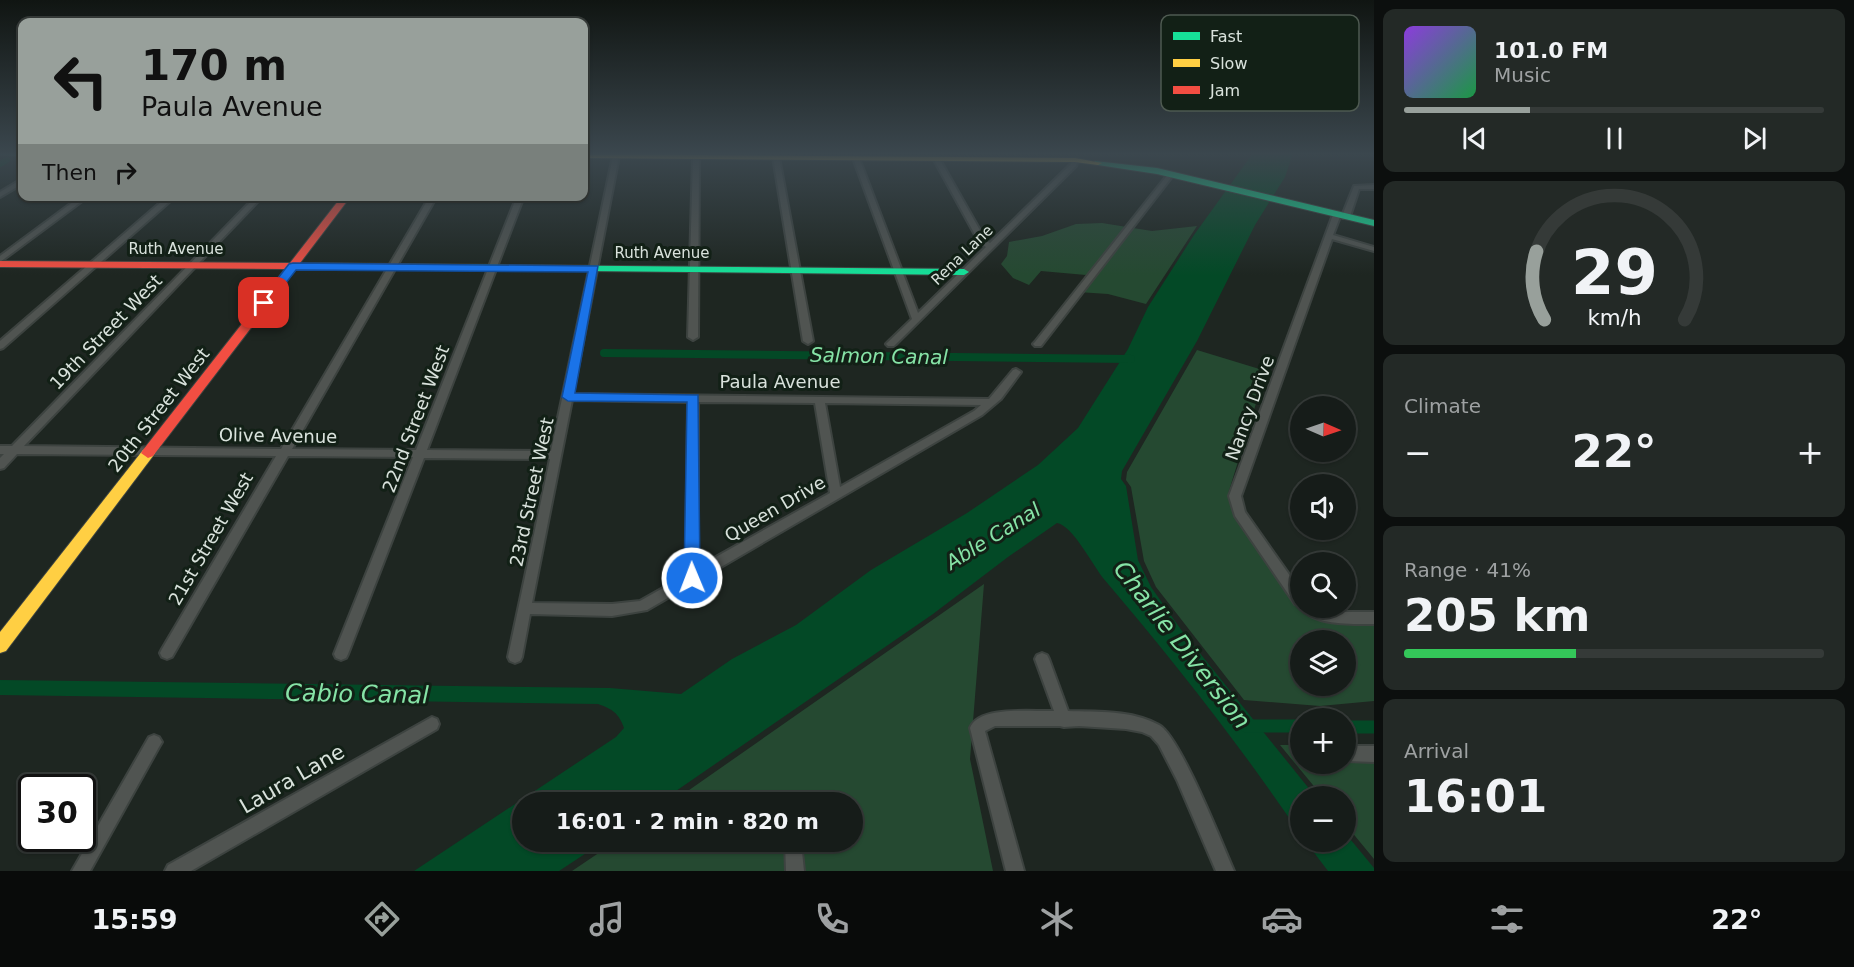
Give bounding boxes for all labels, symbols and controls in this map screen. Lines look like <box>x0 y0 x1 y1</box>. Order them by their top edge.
legend <box>1161 15 1359 111</box>
text: Fast <box>1210 27 1242 46</box>
text: 101.0 FM <box>1494 38 1608 63</box>
text: 170 m <box>141 41 287 90</box>
icon: left <box>42 42 120 120</box>
text: Slow <box>1210 54 1247 73</box>
text: Music <box>1494 63 1551 87</box>
text: Jam <box>1209 81 1240 100</box>
text: Paula Avenue <box>141 91 323 122</box>
icon: previous <box>1458 122 1491 155</box>
icon: pause <box>1598 122 1631 155</box>
icon: next <box>1738 122 1771 155</box>
icon: right <box>109 156 142 189</box>
text: Then <box>42 160 97 185</box>
street label: Rena Lane <box>927 221 997 289</box>
text: 29 <box>1571 236 1657 309</box>
street label: Ruth Avenue <box>128 240 224 258</box>
street label: Ruth Avenue <box>614 244 710 262</box>
street label: 19th Street West <box>45 270 166 394</box>
pin <box>238 277 289 328</box>
icon: arrive <box>247 286 280 319</box>
text: km/h <box>1587 306 1641 331</box>
street label: 22nd Street West <box>378 342 453 495</box>
street label: 20th Street West <box>104 343 214 476</box>
water label: Salmon Canal <box>810 343 949 369</box>
street label: Nancy Drive <box>1221 352 1278 463</box>
street label: Paula Avenue <box>719 371 841 392</box>
text: Climate <box>1404 394 1481 418</box>
north arrow <box>1290 396 1356 462</box>
map controls <box>1290 396 1356 852</box>
street label: 23rd Street West <box>505 415 558 568</box>
street label: Olive Avenue <box>219 424 337 447</box>
text: 22° <box>1571 425 1657 478</box>
text: − <box>1404 433 1432 472</box>
text: + <box>1796 433 1824 472</box>
street label: 21st Street West <box>164 469 257 609</box>
street label: Queen Drive <box>721 471 829 546</box>
button: sound <box>1290 474 1356 540</box>
water label: Able Canal <box>939 497 1045 576</box>
position arrow <box>660 546 724 610</box>
button: search <box>1290 552 1356 618</box>
water label: Charlie Diversion <box>1108 555 1256 735</box>
text: Range · 41% <box>1404 558 1531 582</box>
text: 205 km <box>1404 589 1590 642</box>
button: layers <box>1290 630 1356 696</box>
water label: Cabio Canal <box>285 679 429 709</box>
button: + <box>1290 708 1356 774</box>
street label: Laura Lane <box>235 739 349 819</box>
text: Arrival <box>1404 739 1469 763</box>
text: 16:01 <box>1404 770 1547 823</box>
speed limit sign: 30 <box>18 774 96 852</box>
button: − <box>1290 786 1356 852</box>
text: 16:01 · 2 min · 820 m <box>556 809 819 834</box>
icon: directions <box>361 898 403 940</box>
icon: music <box>586 898 628 940</box>
icon: phone <box>811 898 853 940</box>
icon: climate <box>1036 898 1078 940</box>
icon: car <box>1261 898 1303 940</box>
icon: filters <box>1486 898 1528 940</box>
text: 15:59 <box>92 904 178 935</box>
text: 22° <box>1711 904 1762 935</box>

